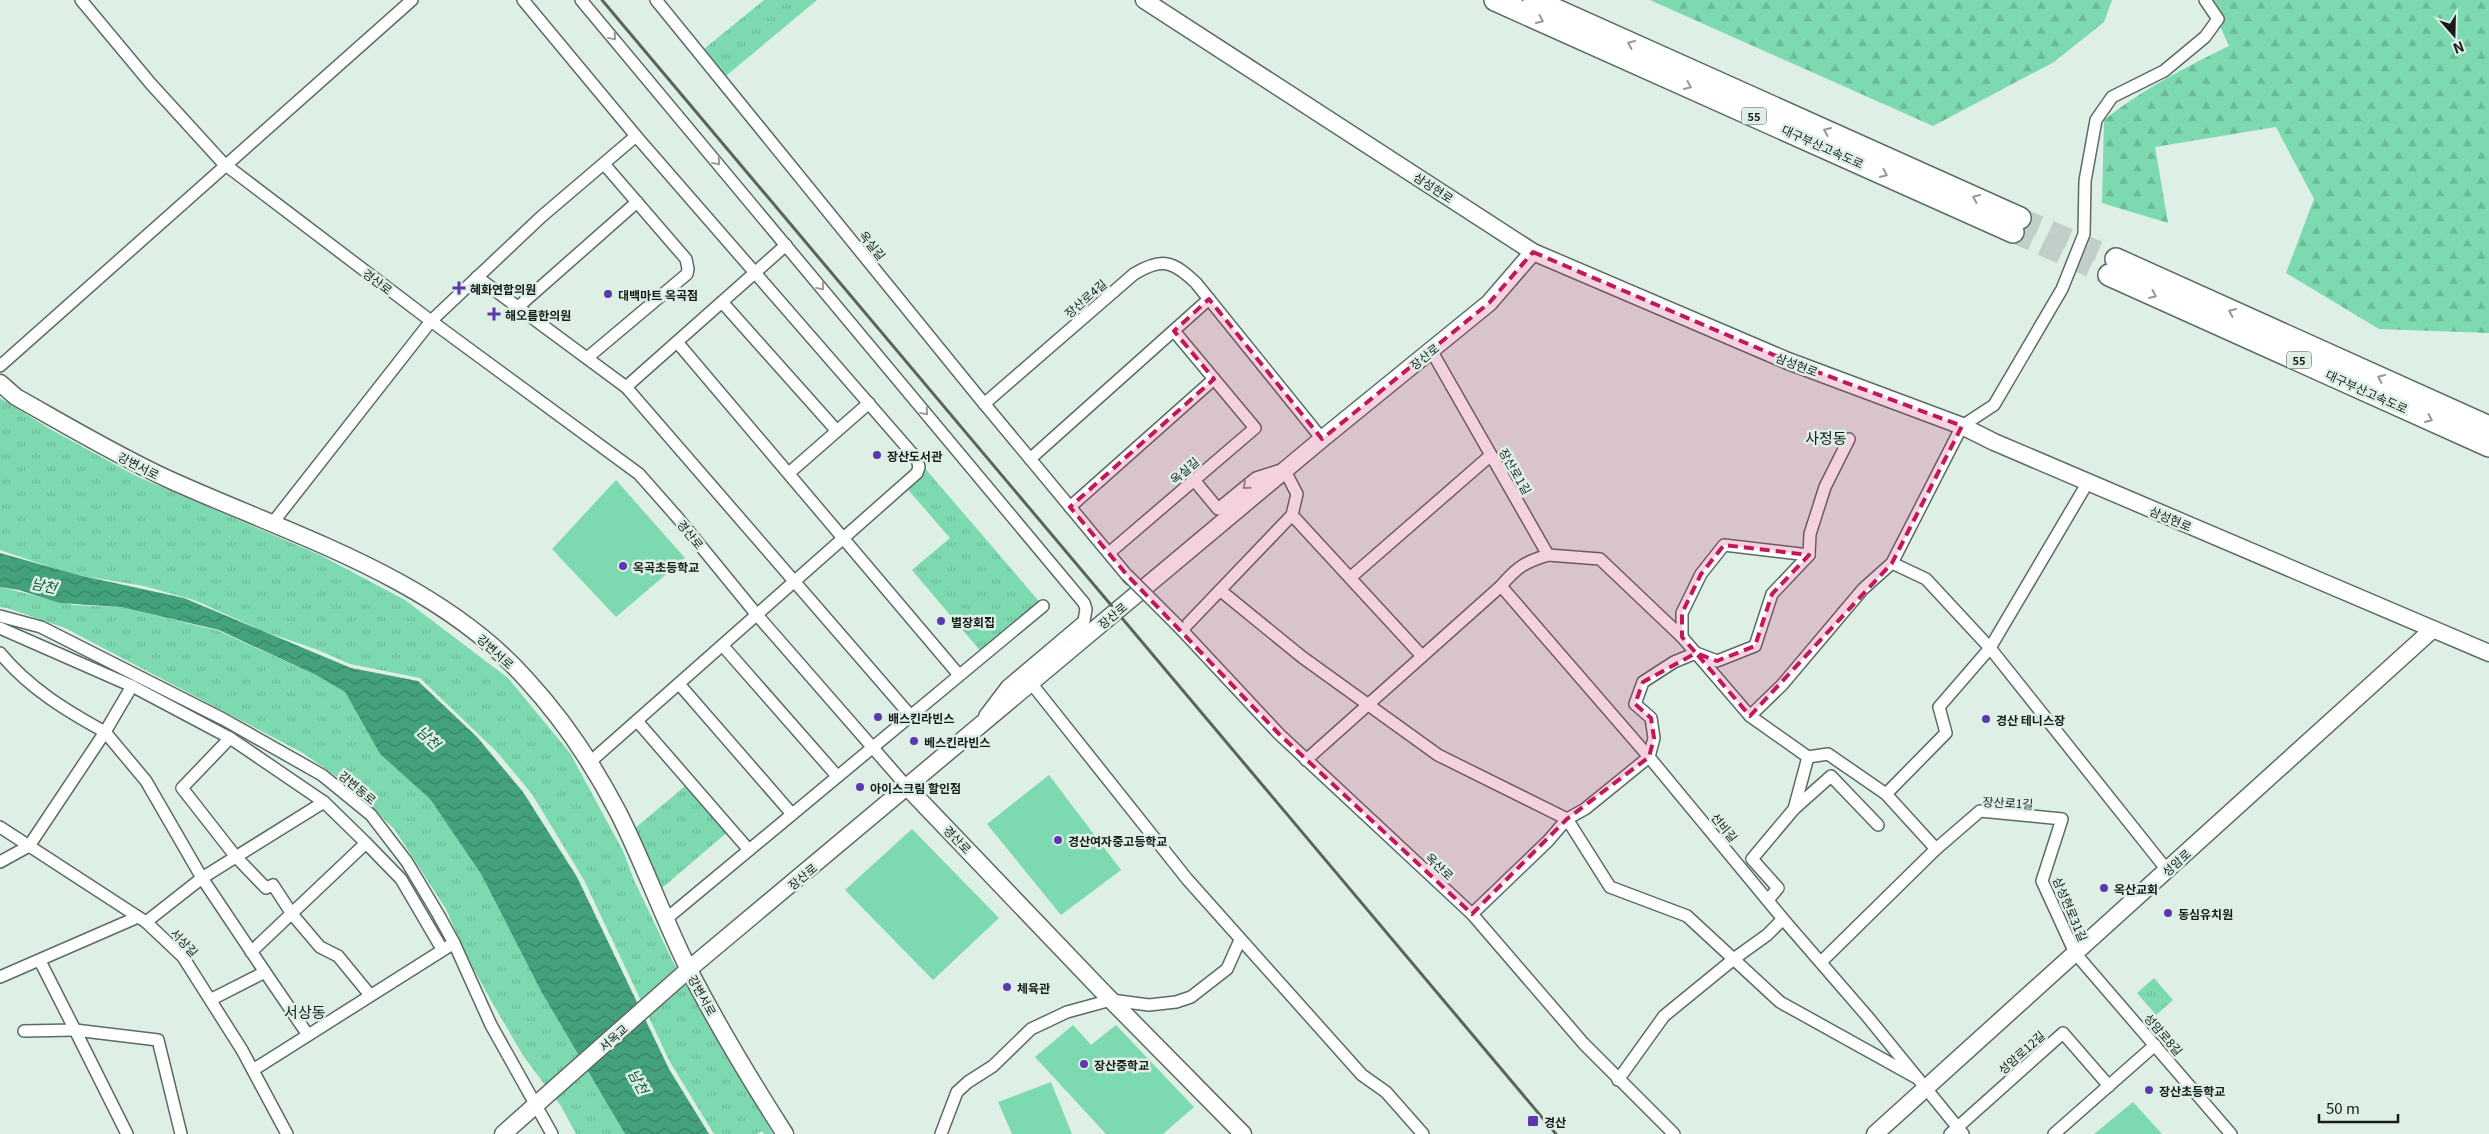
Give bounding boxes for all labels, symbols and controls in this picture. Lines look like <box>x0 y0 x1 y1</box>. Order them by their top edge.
north arrow <box>2429 10 2479 60</box>
one-way arrow <box>1535 13 1544 24</box>
one-way arrow <box>607 32 616 41</box>
text: N <box>2450 37 2467 59</box>
one-way arrow <box>1627 39 1636 50</box>
one-way arrow <box>1683 80 1692 91</box>
road number: 55 <box>1742 108 1766 124</box>
street label: 대구부산고속도로 <box>1779 120 1867 172</box>
one-way arrow <box>1823 127 1832 138</box>
one-way arrow <box>711 157 720 166</box>
street label: 삼성현로 <box>1411 168 1457 206</box>
one-way arrow <box>1879 168 1888 179</box>
one-way arrow <box>1972 193 1981 204</box>
street label: 옥실길 <box>856 227 890 263</box>
street label: 경산로 <box>360 264 396 298</box>
street label: 장산로4길 <box>1060 275 1110 321</box>
place label: 혜화연합의원 <box>470 280 536 297</box>
marker: 혜화연합의원 <box>452 281 466 295</box>
one-way arrow <box>815 281 823 290</box>
place label: 대백마트 옥곡점 <box>618 286 698 303</box>
marker: 대백마트 옥곡점 <box>602 288 614 300</box>
one-way arrow <box>2148 289 2157 300</box>
place label: 해오름한의원 <box>505 306 571 323</box>
marker: 해오름한의원 <box>487 307 501 321</box>
one-way arrow <box>2228 307 2237 318</box>
street label: 장산로 <box>1406 339 1442 373</box>
street label: 삼성현로 <box>1773 348 1821 380</box>
road number: 55 <box>2286 352 2312 368</box>
street label: 대구부산고속도로 <box>2323 365 2411 417</box>
one-way arrow <box>2377 374 2386 385</box>
one-way arrow <box>919 406 927 415</box>
one-way arrow <box>2424 412 2433 423</box>
district label: 사정동 <box>1805 427 1847 448</box>
street label: 장산로1길 <box>1496 445 1536 497</box>
street label: 강변서로 <box>115 447 163 483</box>
place label: 장산도서관 <box>887 447 942 464</box>
marker: 장산도서관 <box>871 449 883 461</box>
street label: 옥실길 <box>1166 453 1202 487</box>
one-way arrow <box>1243 480 1252 489</box>
street label: 삼성현로 <box>2147 502 2195 534</box>
street label: 경산로 <box>674 516 708 552</box>
place label: 옥곡초등학교 <box>633 558 699 575</box>
marker: 옥곡초등학교 <box>617 560 629 572</box>
water label: 남천 <box>29 573 60 598</box>
street label: 장산로 <box>1094 598 1130 632</box>
place label: 별장회집 <box>951 613 995 630</box>
marker: 별장회집 <box>935 615 947 627</box>
street label: 강변서로 <box>474 630 518 672</box>
place label: 배스킨라빈스 <box>888 709 954 726</box>
marker: 배스킨라빈스 <box>872 711 884 723</box>
place label: 경산 테니스장 <box>1996 711 2065 728</box>
marker: 경산 테니스장 <box>1980 713 1992 725</box>
water label: 남천 <box>413 721 446 754</box>
place label: 베스킨라빈스 <box>924 733 990 750</box>
marker: 베스킨라빈스 <box>908 735 920 747</box>
street label: 강변동로 <box>336 766 380 808</box>
place label: 아이스크림 할인점 <box>870 779 961 796</box>
marker: 아이스크림 할인점 <box>854 781 866 793</box>
street label: 장산로1길 <box>1982 792 2034 812</box>
street label: 선비길 <box>1708 809 1742 845</box>
street label: 경산로 <box>940 821 976 857</box>
place label: 경산여자중고등학교 <box>1068 832 1167 849</box>
marker: 경산여자중고등학교 <box>1052 834 1064 846</box>
street label: 성암로 <box>2158 845 2194 879</box>
street label: 옥산로 <box>1422 848 1458 884</box>
street label: 장산로 <box>784 859 820 893</box>
street label: 삼성현로31길 <box>2050 874 2092 944</box>
place label: 옥산교회 <box>2114 880 2158 897</box>
marker: 옥산교회 <box>2098 882 2110 894</box>
place label: 동심유치원 <box>2178 905 2233 922</box>
marker: 동심유치원 <box>2162 907 2174 919</box>
street label: 서상길 <box>167 924 203 960</box>
street label: 강변서로 <box>685 972 721 1018</box>
place label: 체육관 <box>1017 979 1050 996</box>
marker: 체육관 <box>1001 981 1013 993</box>
district label: 서상동 <box>284 1001 326 1022</box>
street label: 성암로8길 <box>2141 1009 2187 1059</box>
street label: 서옥교 <box>595 1020 631 1054</box>
street label: 성암로12길 <box>1994 1026 2048 1078</box>
place label: 장산중학교 <box>1094 1056 1149 1073</box>
marker: 장산중학교 <box>1078 1058 1090 1070</box>
water label: 남천 <box>624 1065 655 1098</box>
place label: 장산초등학교 <box>2159 1082 2225 1099</box>
marker: 장산초등학교 <box>2143 1084 2155 1096</box>
scale bar <box>2319 1092 2398 1124</box>
text: 50 m <box>2326 1097 2360 1118</box>
place label: 경산 <box>1544 1113 1566 1130</box>
marker: 경산 <box>1526 1114 1540 1128</box>

